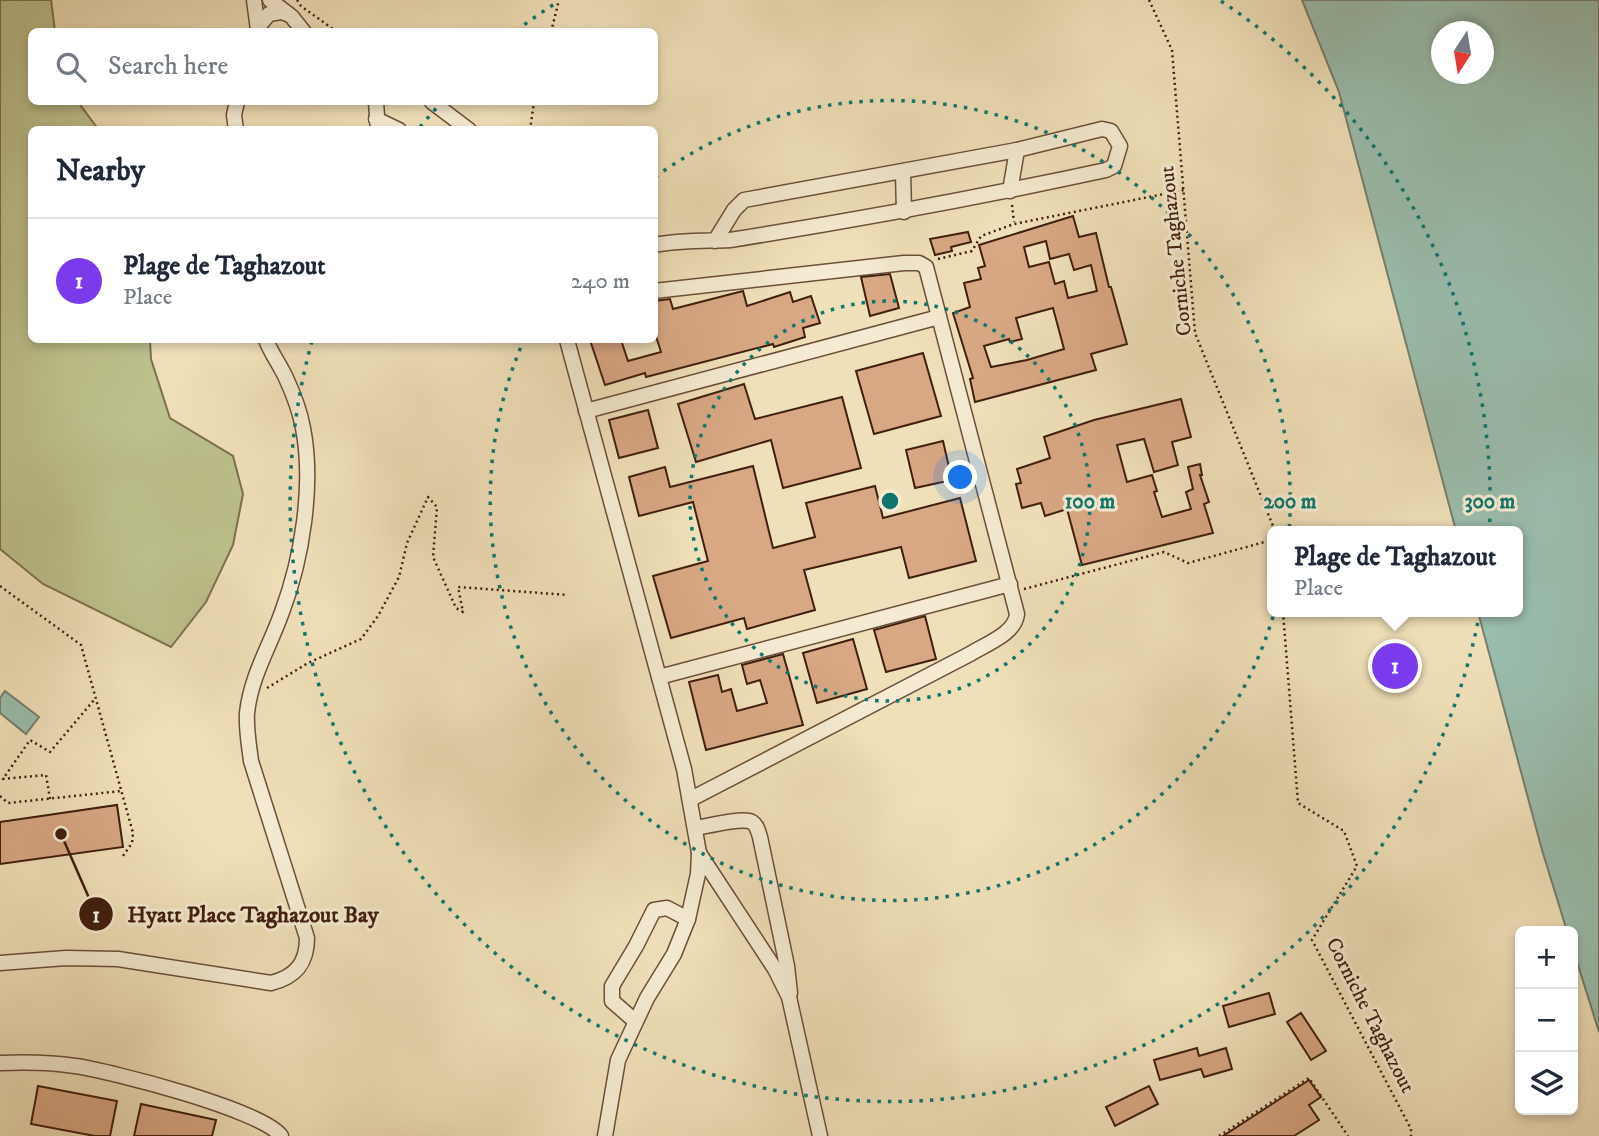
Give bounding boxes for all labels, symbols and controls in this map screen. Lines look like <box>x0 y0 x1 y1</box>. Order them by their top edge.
north arrow <box>1431 21 1494 84</box>
search box <box>28 28 658 105</box>
icon: search <box>52 48 90 86</box>
text: Search here <box>108 50 228 83</box>
text: Nearby <box>56 153 145 190</box>
street label: Corniche Taghazout <box>1154 164 1198 337</box>
text: Plage de Taghazout <box>123 250 326 283</box>
text: 1 <box>75 267 83 296</box>
text: 240 m <box>571 267 630 296</box>
text: Place <box>123 283 172 312</box>
your location <box>943 460 977 494</box>
centre of rings <box>878 489 902 513</box>
text: 100 m <box>1065 489 1115 515</box>
text: 200 m <box>1263 489 1317 515</box>
text: 300 m <box>1465 489 1516 515</box>
popup <box>1267 526 1523 617</box>
text: Plage de Taghazout <box>1294 541 1496 574</box>
text: Place <box>1294 574 1343 603</box>
pin: 1 <box>1372 640 1418 692</box>
callout: Hyatt Place Taghazout Bay <box>78 892 393 936</box>
text: Hyatt Place Taghazout Bay <box>127 901 380 930</box>
text: 1 <box>92 903 100 929</box>
map controls <box>1515 926 1578 1115</box>
button: + <box>1515 926 1578 989</box>
street label: Corniche Taghazout <box>1320 933 1421 1098</box>
button: − <box>1515 989 1578 1052</box>
button: layers <box>1515 1052 1578 1115</box>

